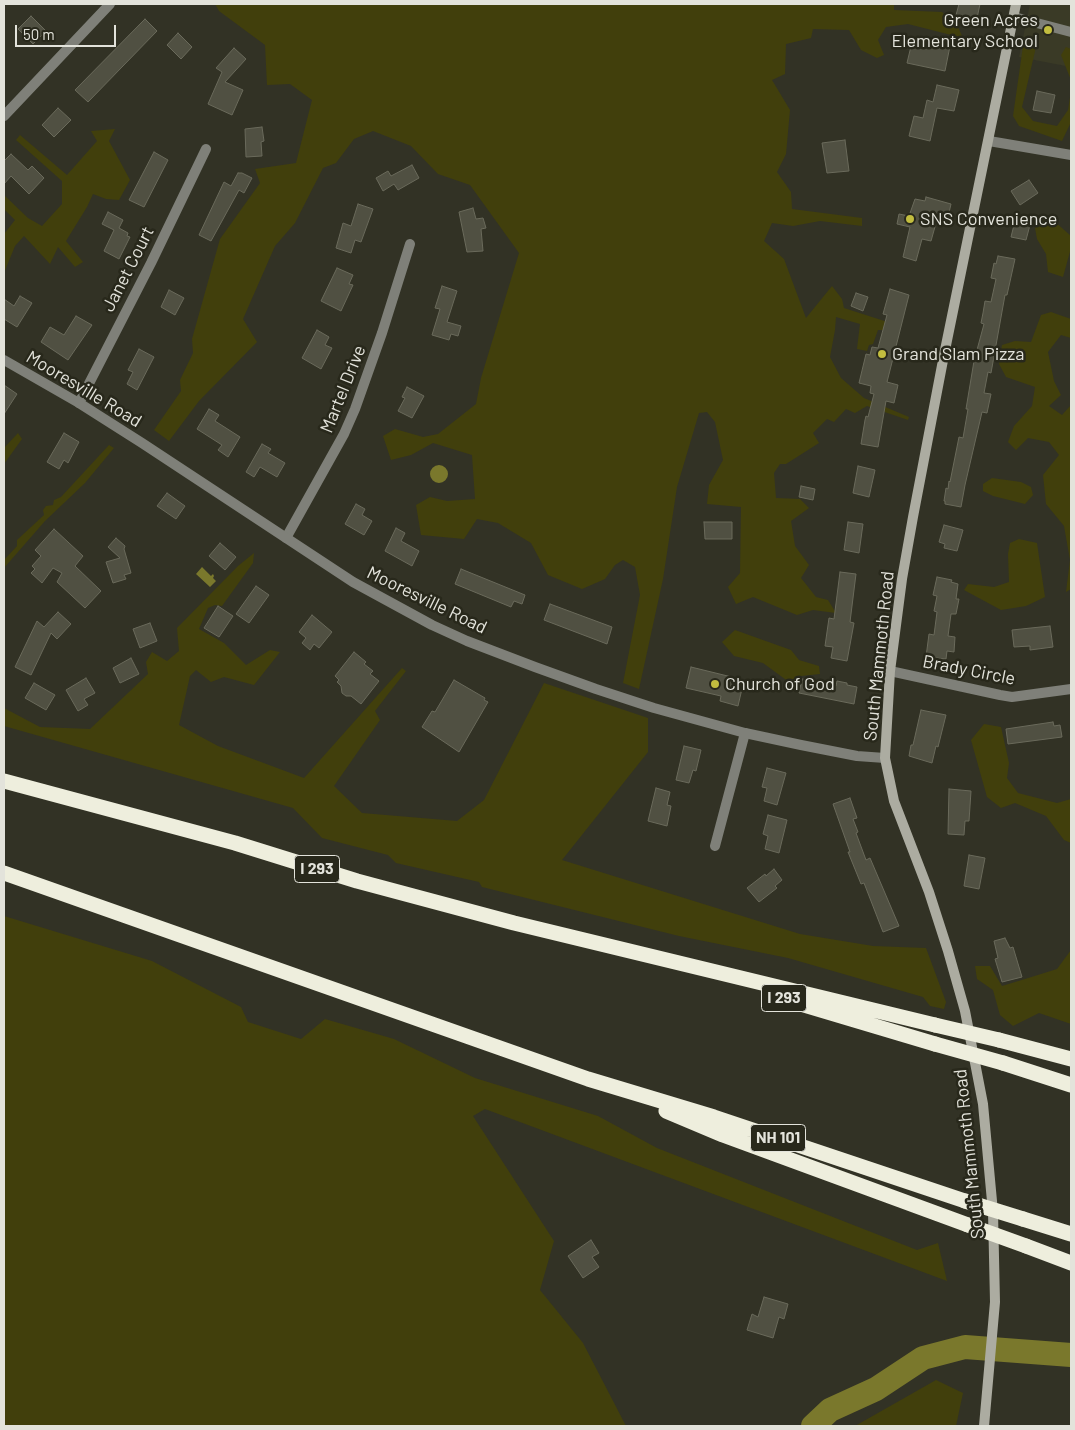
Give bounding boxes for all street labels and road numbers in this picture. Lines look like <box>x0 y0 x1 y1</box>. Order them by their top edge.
street label: Janet Court <box>97 223 159 315</box>
street label: Martel Drive <box>316 342 370 436</box>
street label: Mooresville Road <box>22 346 146 432</box>
street label: Mooresville Road <box>363 562 491 638</box>
street label: South Mammoth Road <box>859 570 899 742</box>
street label: Brady Circle <box>921 650 1017 690</box>
road number: I 293 <box>294 856 340 882</box>
road number: I 293 <box>762 984 806 1011</box>
street label: South Mammoth Road <box>949 1068 989 1240</box>
road number: NH 101 <box>750 1124 806 1152</box>

